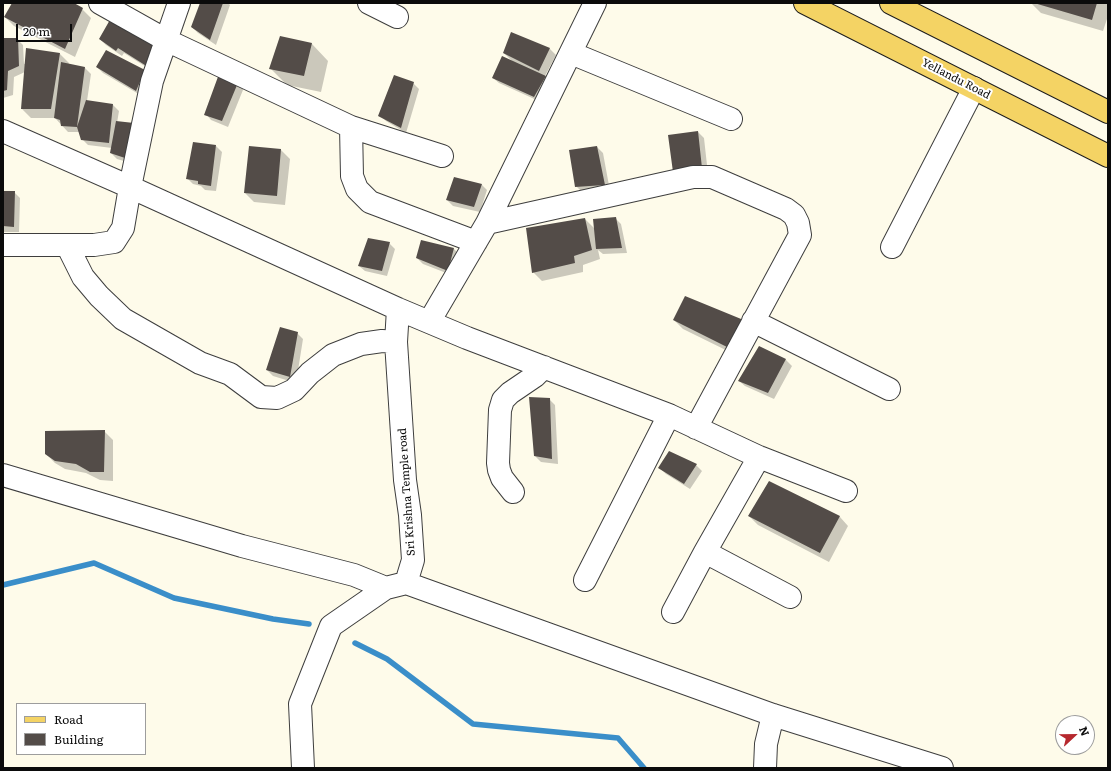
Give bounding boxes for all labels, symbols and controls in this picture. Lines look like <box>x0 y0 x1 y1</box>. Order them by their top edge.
scale bar <box>18 16 74 42</box>
text: 20 m <box>23 22 50 40</box>
street label: Yellandu Road <box>919 56 993 102</box>
street label: Sri Krishna Temple road <box>396 428 418 556</box>
legend <box>16 703 146 755</box>
text: Road <box>54 710 83 728</box>
north arrow <box>1055 715 1095 755</box>
text: N <box>1076 724 1094 738</box>
text: Building <box>54 730 103 748</box>

